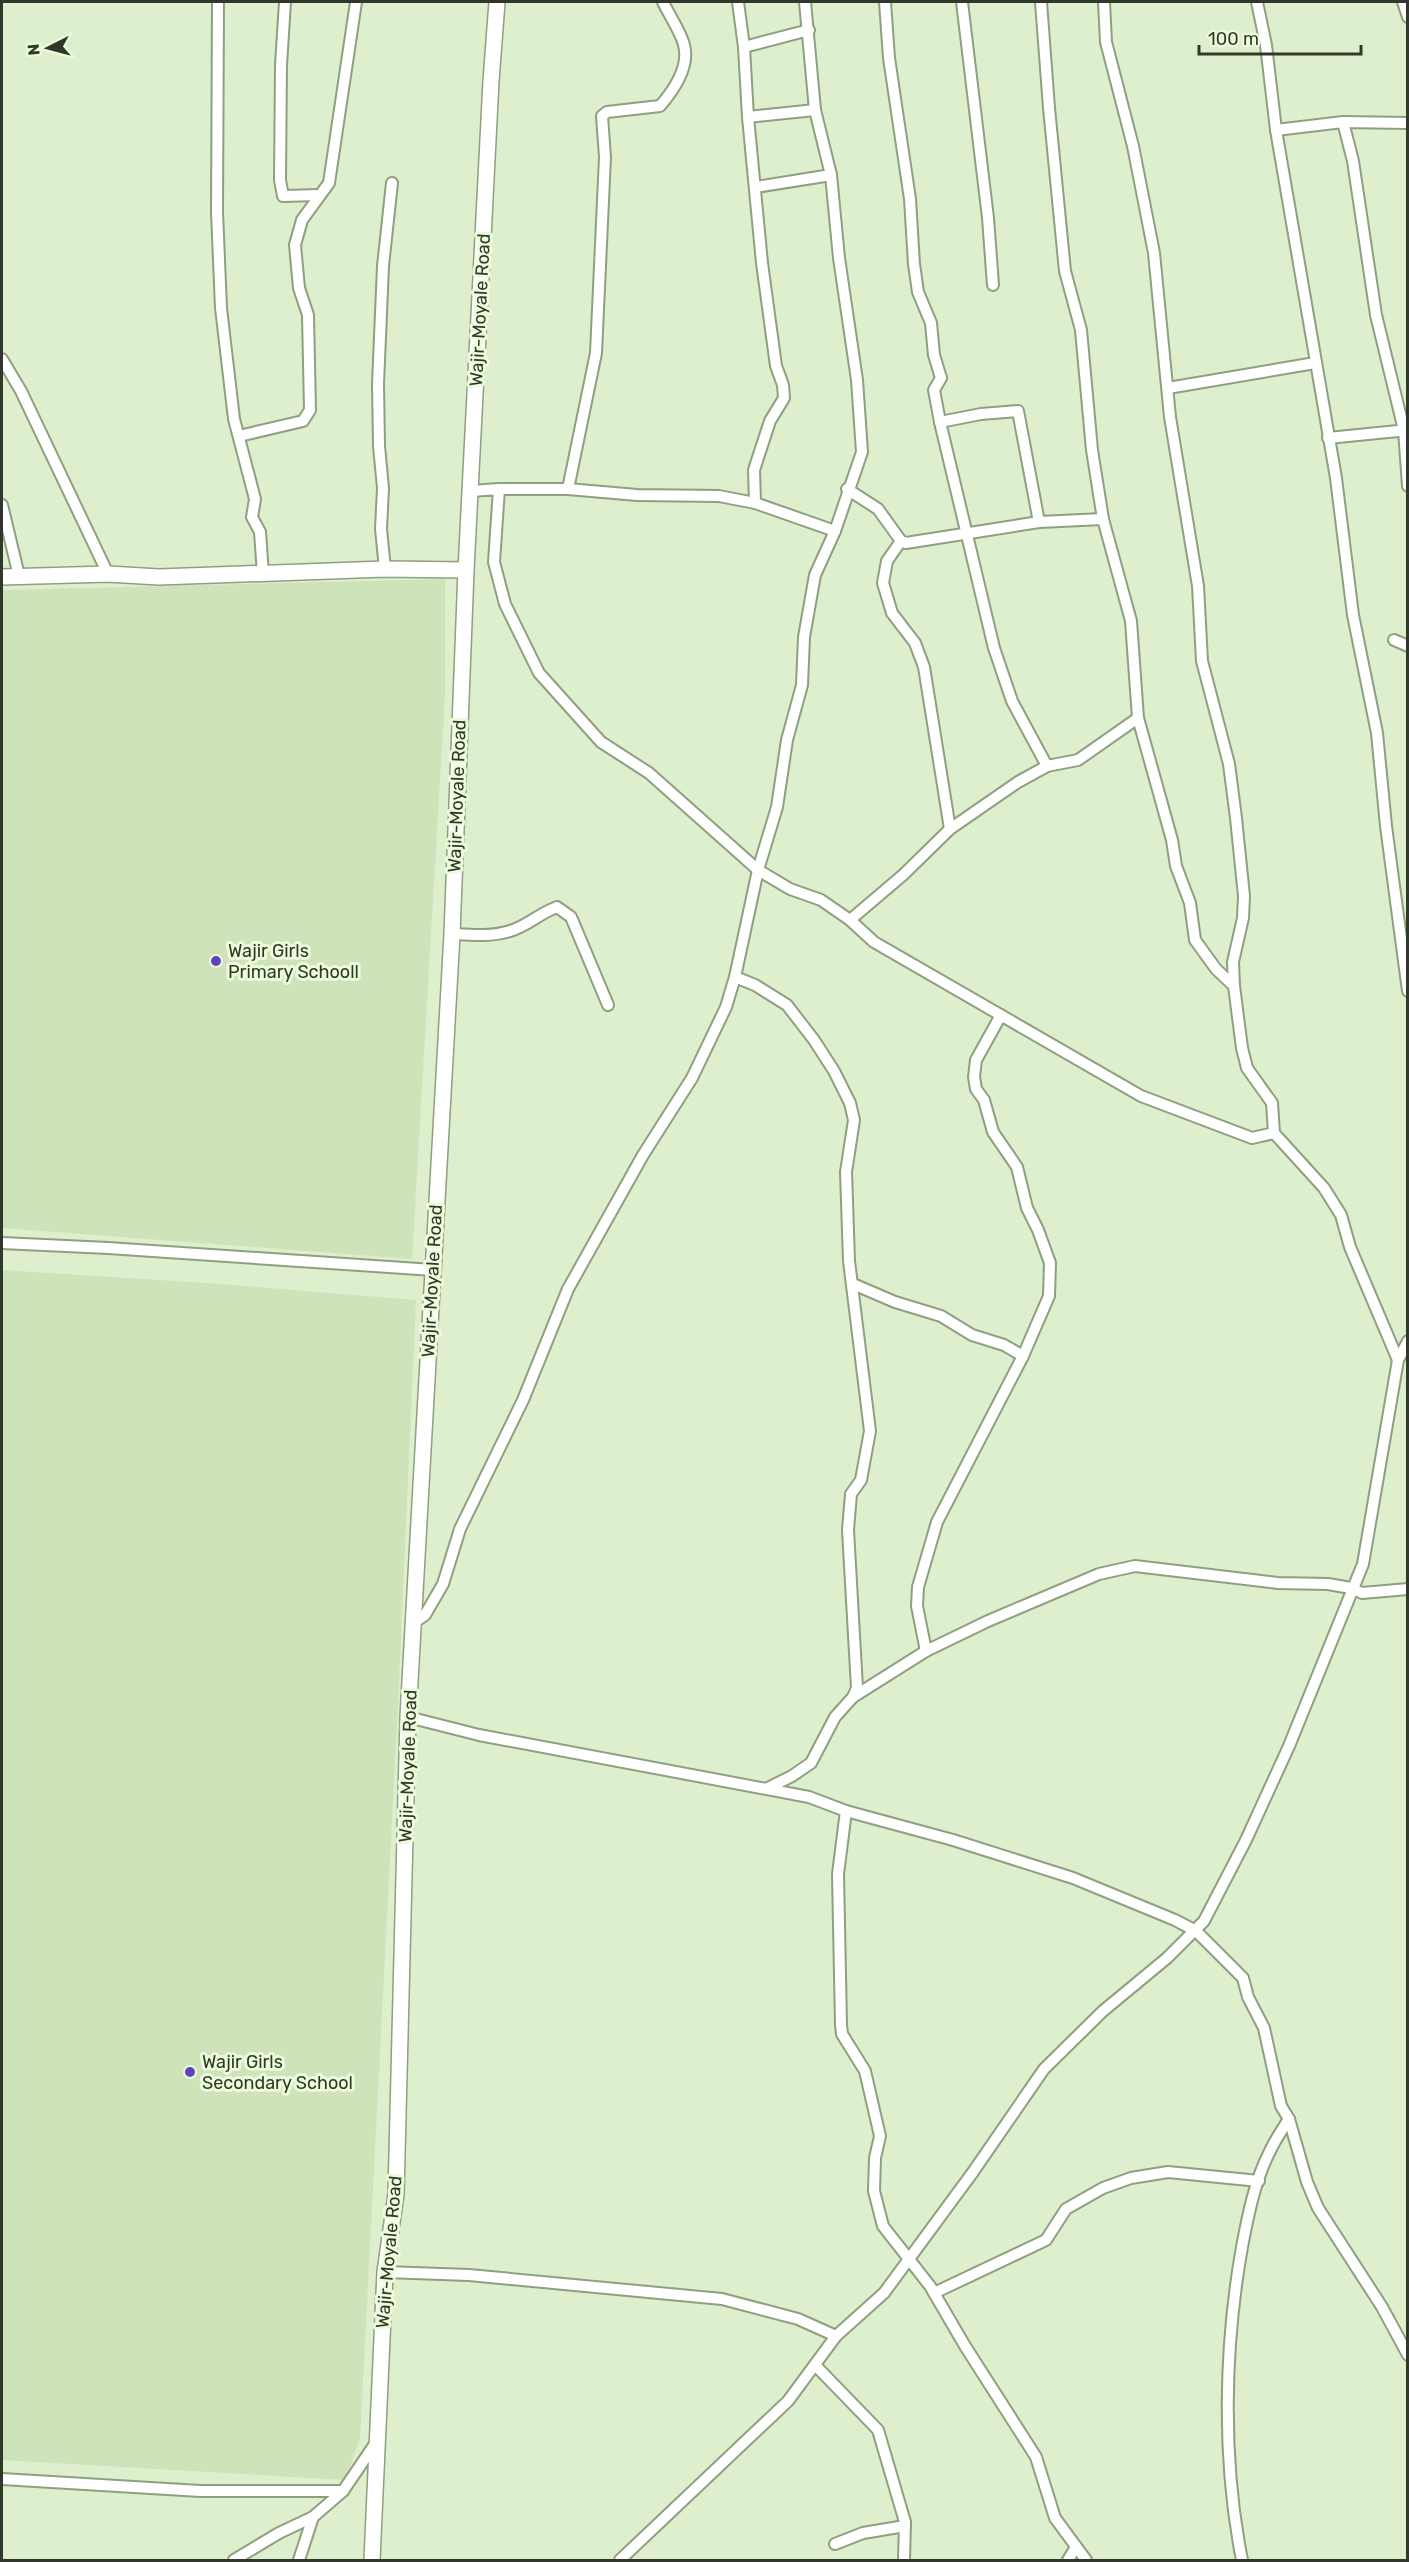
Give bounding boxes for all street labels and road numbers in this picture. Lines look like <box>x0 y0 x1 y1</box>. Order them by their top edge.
street label: Wajir-Moyale Road <box>465 233 495 387</box>
street label: Wajir-Moyale Road <box>443 719 471 873</box>
street label: Wajir-Moyale Road <box>417 1204 447 1358</box>
street label: Wajir-Moyale Road <box>394 1689 422 1843</box>
street label: Wajir-Moyale Road <box>371 2175 407 2329</box>

